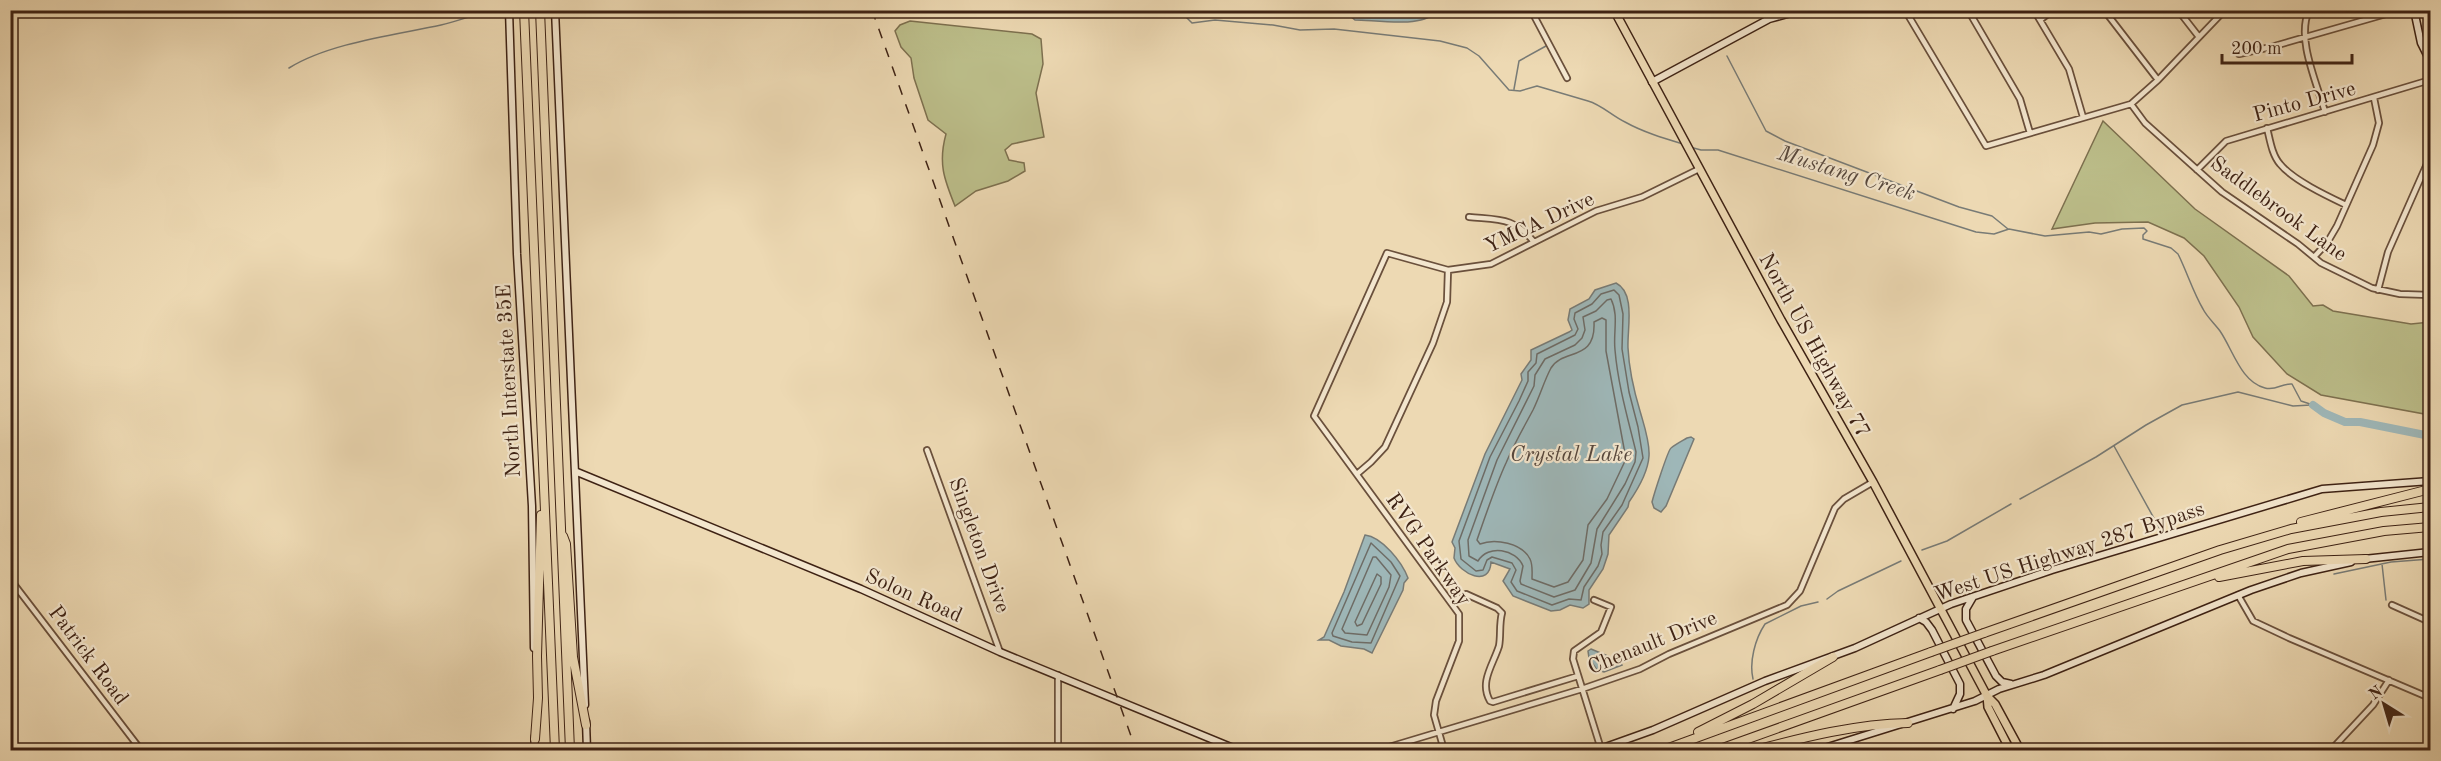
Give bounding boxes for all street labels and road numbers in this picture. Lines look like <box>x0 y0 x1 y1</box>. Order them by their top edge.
street label: Pinto Drive <box>2251 79 2358 126</box>
street label: Saddlebrook Lane <box>2206 153 2350 266</box>
street label: YMCA Drive <box>1482 189 1598 258</box>
street label: North US Highway 77 <box>1754 250 1873 441</box>
street label: North Interstate 35E <box>494 284 525 478</box>
street label: Singleton Drive <box>944 475 1013 616</box>
street label: RVG Parkway <box>1381 490 1474 610</box>
street label: West US Highway 287 Bypass <box>1932 499 2207 606</box>
street label: Solon Road <box>862 566 965 627</box>
street label: Patrick Road <box>44 602 132 709</box>
street label: Chenault Drive <box>1585 608 1720 679</box>

